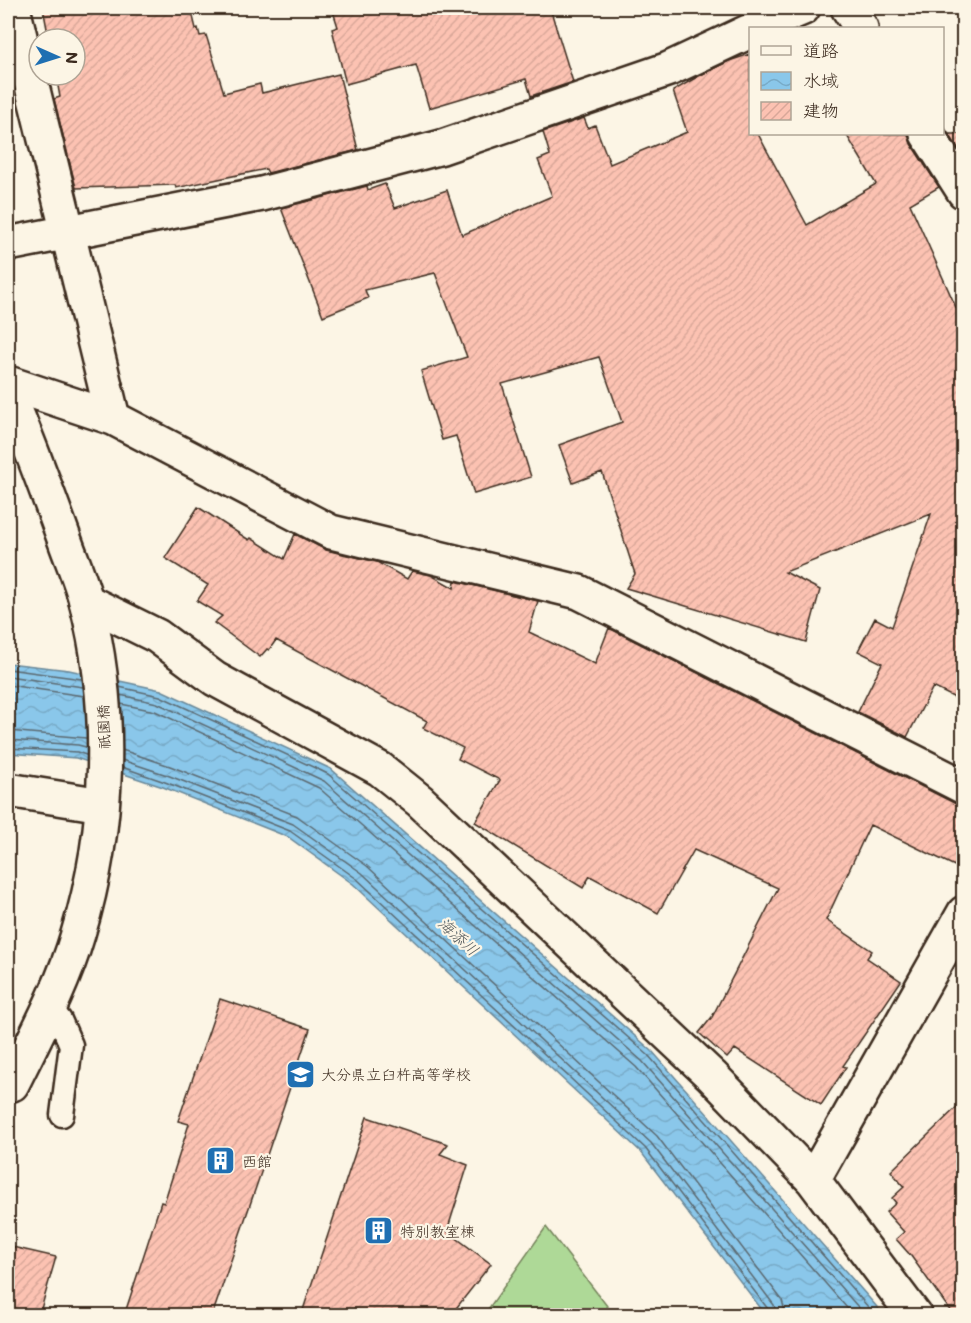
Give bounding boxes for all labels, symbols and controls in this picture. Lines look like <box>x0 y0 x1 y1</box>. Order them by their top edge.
north arrow <box>27 27 87 87</box>
legend <box>749 27 944 135</box>
text: 道路 <box>803 38 839 62</box>
text: N <box>62 51 83 64</box>
text: 水域 <box>803 68 839 92</box>
text: 建物 <box>803 98 839 122</box>
street label: 祇園橋 <box>92 704 114 750</box>
water label: 海添川 <box>434 912 484 960</box>
school or university icon: 大分県立臼杵高等学校 <box>284 1058 316 1090</box>
place label: 大分県立臼杵高等学校 <box>321 1064 471 1084</box>
building icon: 西館 <box>205 1145 237 1177</box>
place label: 西館 <box>242 1151 272 1171</box>
building icon: 特別教室棟 <box>363 1215 395 1247</box>
place label: 特別教室棟 <box>400 1221 475 1241</box>

